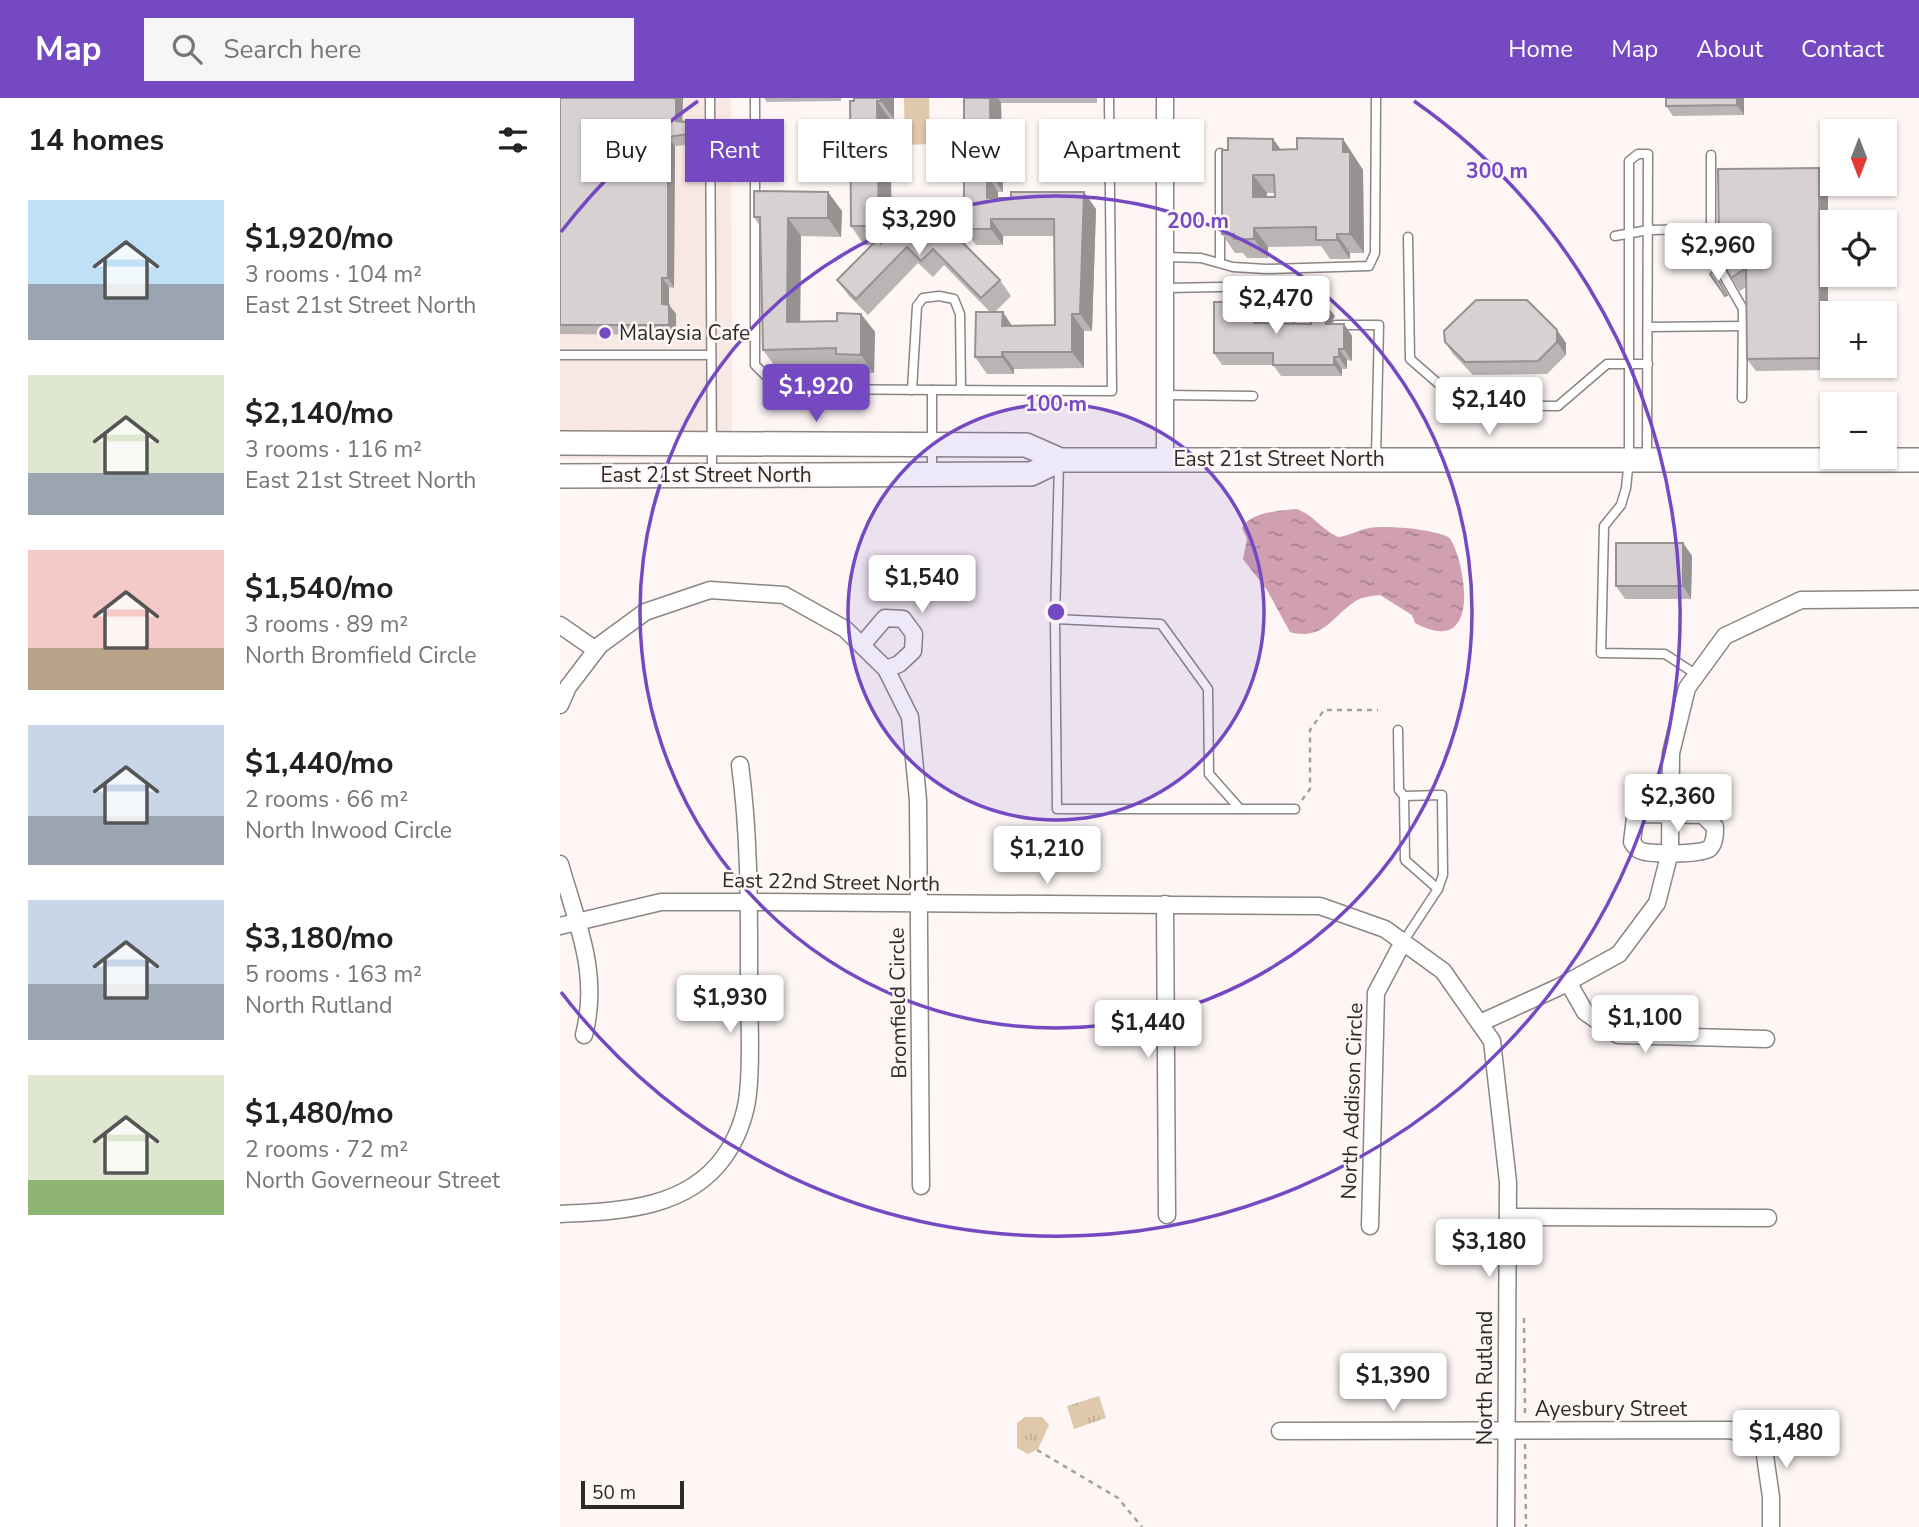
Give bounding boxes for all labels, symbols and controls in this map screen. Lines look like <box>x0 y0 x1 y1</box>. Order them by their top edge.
search box <box>144 18 634 81</box>
text: Map <box>35 27 102 72</box>
icon: search <box>168 30 206 68</box>
text: Search here <box>224 32 361 67</box>
text: Home <box>1508 33 1573 65</box>
text: Map <box>1611 33 1658 65</box>
text: About <box>1696 33 1763 65</box>
text: Contact <box>1801 33 1884 65</box>
chip: Buy <box>581 119 671 182</box>
chip: Rent <box>685 119 784 182</box>
chip: Filters <box>798 119 912 182</box>
chip: New <box>926 119 1025 182</box>
chip: Apartment <box>1039 119 1204 182</box>
north arrow <box>1820 119 1897 196</box>
map controls <box>1820 119 1897 469</box>
text: 14 homes <box>28 120 164 161</box>
icon: filters <box>494 121 532 159</box>
text: 300 m <box>1466 157 1528 185</box>
pin: $3,290 <box>862 198 976 257</box>
text: $3,290 <box>882 204 956 235</box>
text: 200 m <box>1167 207 1229 235</box>
button: locate <box>1820 210 1897 287</box>
text: $1,920/mo <box>245 218 394 259</box>
pin: $2,960 <box>1661 223 1775 283</box>
icon: home <box>84 228 168 312</box>
text: $2,960 <box>1681 230 1755 261</box>
text: 3 rooms · 104 m² <box>245 259 422 290</box>
pin: $2,470 <box>1219 276 1333 336</box>
text: $2,470 <box>1239 283 1313 314</box>
text: East 21st Street North <box>245 290 476 321</box>
button: + <box>1820 301 1897 378</box>
place label: Malaysia Cafe <box>619 319 750 347</box>
marker: Malaysia Cafe <box>597 325 613 341</box>
pin: $1,920 <box>759 364 873 424</box>
text: $1,920 <box>779 371 853 402</box>
pin: $2,140 <box>1432 378 1546 437</box>
text: $2,140 <box>1452 384 1526 415</box>
text: 100 m <box>1025 390 1087 418</box>
button: − <box>1820 392 1897 469</box>
text: $2,140/mo <box>245 393 394 434</box>
icon: home <box>84 403 168 487</box>
text: 3 rooms · 116 m² <box>245 434 422 465</box>
street label: East 21st Street North <box>1173 445 1385 473</box>
street label: East 21st Street North <box>600 461 812 489</box>
text: East 21st Street North <box>245 465 476 496</box>
pin: $1,540 <box>865 556 979 615</box>
text: $1,540 <box>885 562 959 593</box>
text: $1,540/mo <box>245 568 394 609</box>
icon: home <box>84 578 168 662</box>
centre of rings <box>1044 600 1068 624</box>
text: 3 rooms · 89 m² <box>245 609 408 640</box>
text: North Bromfield Circle <box>245 640 476 671</box>
text: $1,440/mo <box>245 743 394 784</box>
icon: home <box>84 753 168 837</box>
pin: $2,360 <box>1621 774 1735 834</box>
text: $2,360 <box>1641 781 1715 812</box>
text: 2 rooms · 66 m² <box>245 784 408 815</box>
text: North Inwood Circle <box>245 815 452 846</box>
pin: $1,210 <box>990 826 1104 886</box>
text: $1,210 <box>1010 833 1084 864</box>
street label: East 22nd Street North <box>722 866 940 898</box>
text: $3,180/mo <box>245 918 394 959</box>
street label: Bromfield Circle <box>883 927 913 1079</box>
icon: home <box>84 928 168 1012</box>
text: 5 rooms · 163 m² <box>245 959 422 990</box>
pin: $1,930 <box>673 976 787 1035</box>
text: $1,930 <box>693 982 767 1013</box>
text: North Rutland <box>245 990 393 1021</box>
pin: $1,100 <box>1588 996 1702 1055</box>
pin: $1,440 <box>1091 1000 1205 1060</box>
street label: North Addison Circle <box>1335 1002 1369 1200</box>
text: $1,100 <box>1608 1002 1682 1033</box>
text: $1,440 <box>1111 1007 1185 1038</box>
text: $1,480/mo <box>245 1093 394 1134</box>
icon: home <box>84 1103 168 1187</box>
text: 2 rooms · 72 m² <box>245 1134 408 1165</box>
text: North Governeour Street <box>245 1165 500 1196</box>
pin: $3,180 <box>1432 1220 1546 1279</box>
text: $3,180 <box>1452 1226 1526 1257</box>
street label: North Rutland <box>1471 1311 1499 1445</box>
pin: $1,390 <box>1336 1354 1450 1413</box>
text: $1,390 <box>1356 1360 1430 1391</box>
street label: Ayesbury Street <box>1535 1395 1688 1423</box>
pin: $1,480 <box>1729 1410 1843 1470</box>
text: $1,480 <box>1749 1417 1823 1448</box>
scale bar <box>581 1478 684 1510</box>
text: 50 m <box>592 1480 636 1506</box>

